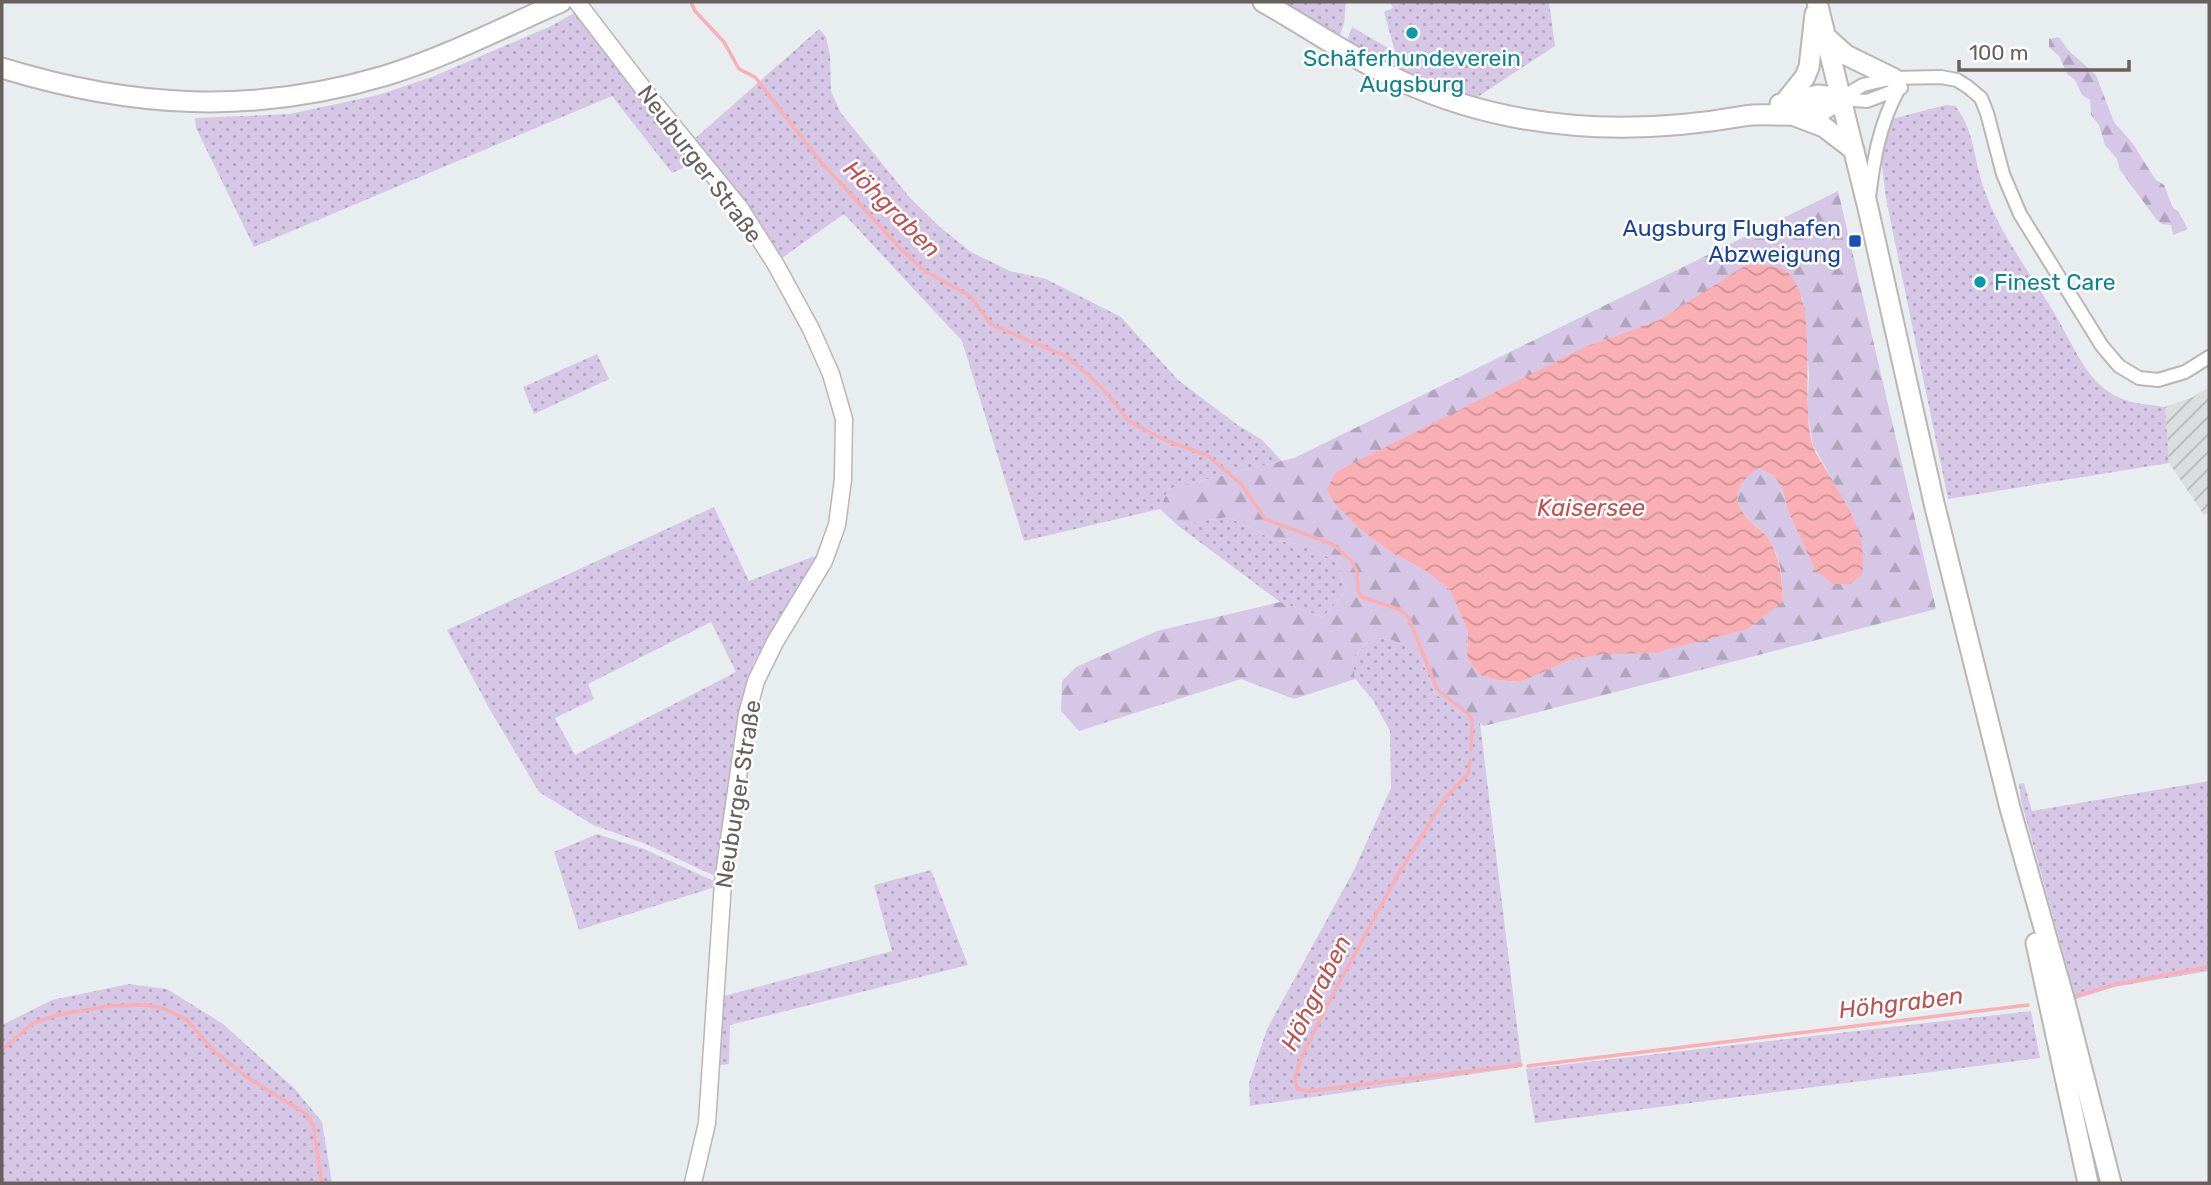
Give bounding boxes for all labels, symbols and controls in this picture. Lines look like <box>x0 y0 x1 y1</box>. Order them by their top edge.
marker: Schäferhundeverein Augsburg <box>1404 25 1420 41</box>
scale bar <box>1959 28 2129 72</box>
text: 100 m <box>1969 40 2028 65</box>
place label: Schäferhundeverein Augsburg <box>1303 44 1521 98</box>
street label: Neuburger Straße <box>632 80 768 248</box>
water label: Höhgraben <box>838 155 946 263</box>
place label: Augsburg Flughafen Abzweigung <box>1622 214 1841 268</box>
marker: Augsburg Flughafen Abzweigung <box>1847 233 1863 249</box>
place label: Finest Care <box>1994 268 2116 296</box>
marker: Finest Care <box>1972 274 1988 290</box>
water label: Kaisersee <box>1537 494 1645 522</box>
street label: Neuburger Straße <box>709 698 767 890</box>
water label: Höhgraben <box>1275 931 1357 1055</box>
water label: Höhgraben <box>1837 981 1965 1025</box>

